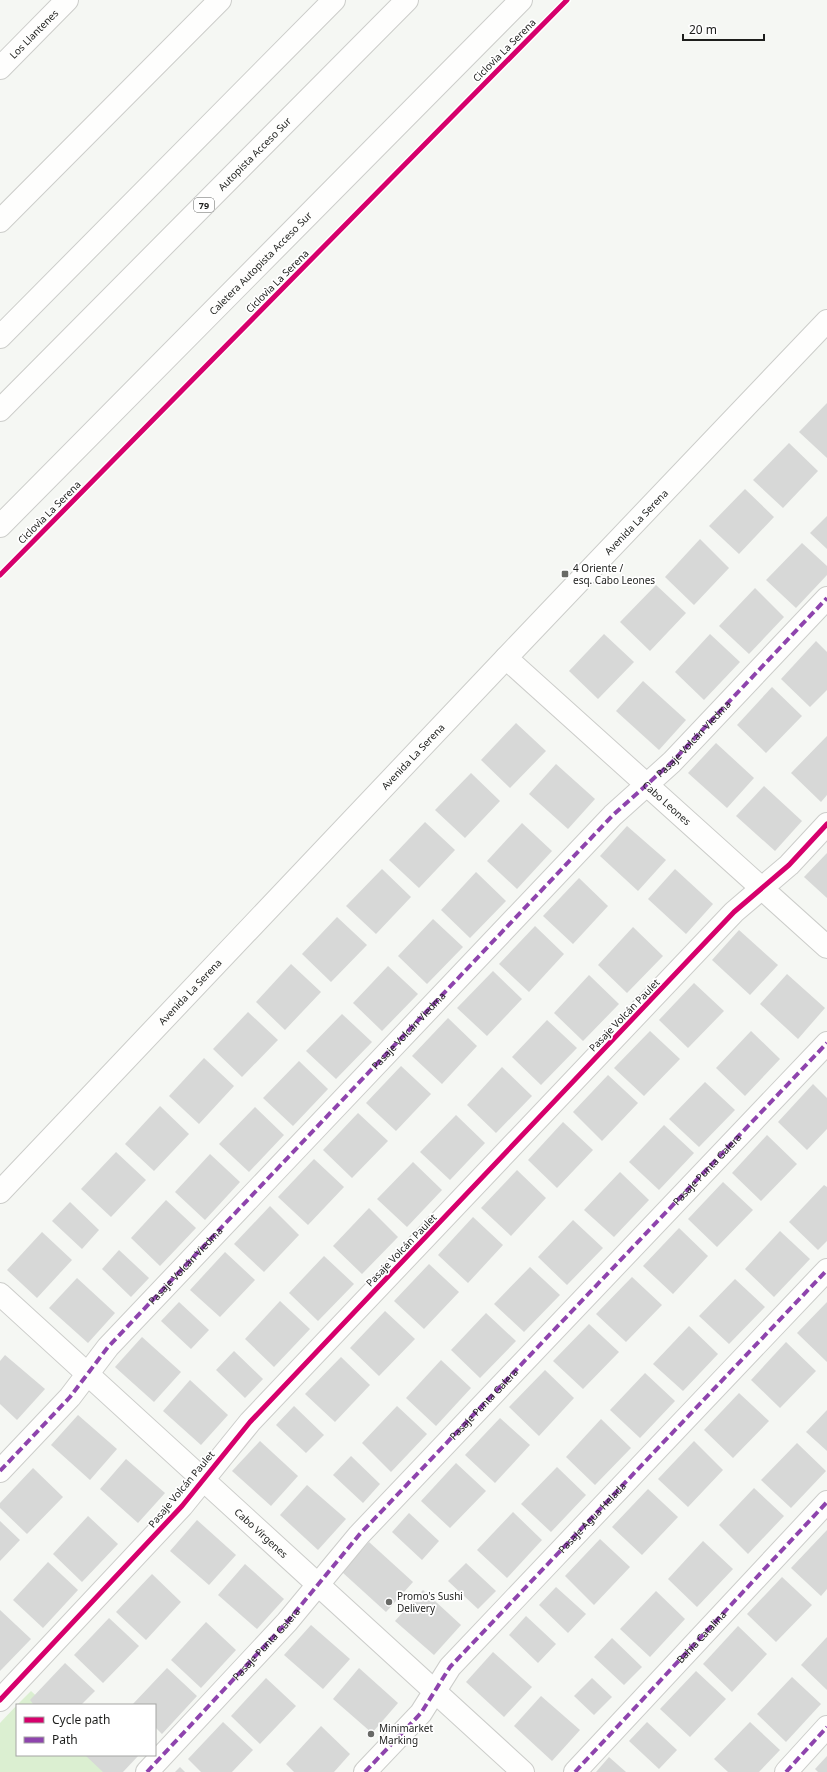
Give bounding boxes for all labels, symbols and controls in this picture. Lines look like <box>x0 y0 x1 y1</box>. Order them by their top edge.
street label: Los Llantenes <box>6 6 61 62</box>
street label: Ciclovìa La Serena <box>469 15 539 85</box>
scale bar <box>683 16 764 42</box>
text: 20 m <box>689 21 717 38</box>
street label: Autopista Acceso Sur <box>215 114 294 194</box>
road number: 79 <box>194 198 214 212</box>
street label: Caletera Autopista Acceso Sur <box>206 208 315 318</box>
street label: Ciclovìa La Serena <box>242 246 312 316</box>
street label: Ciclovìa La Serena <box>14 477 84 547</box>
street label: Avenida La Serena <box>601 486 671 558</box>
place label: 4 Oriente / esq. Cabo Leones <box>573 561 655 587</box>
marker: 4 Oriente / esq. Cabo Leones <box>560 569 570 579</box>
street label: Pasaje Volcán Viedma <box>653 697 734 780</box>
street label: Avenida La Serena <box>378 720 447 793</box>
street label: Cabo Leones <box>640 778 694 828</box>
street label: Avenida La Serena <box>155 956 225 1028</box>
street label: Pasaje Volcán Paulet <box>586 975 663 1054</box>
street label: Pasaje Volcán Viedma <box>368 989 449 1072</box>
street label: Pasaje Punta Galera <box>670 1130 744 1208</box>
street label: Pasaje Volcán Paulet <box>363 1210 440 1289</box>
street label: Pasaje Volcán Viedma <box>145 1224 226 1307</box>
street label: Pasaje Punta Galera <box>446 1365 521 1443</box>
street label: Pasaje Volcán Paulet <box>145 1447 218 1530</box>
street label: Pasaje Agua Helada <box>555 1479 629 1556</box>
street label: Cabo Vírgenes <box>232 1505 291 1561</box>
place label: Promo's Sushi Delivery <box>397 1589 463 1615</box>
marker: Promo's Sushi Delivery <box>384 1597 394 1607</box>
street label: Pasaje Punta Galera <box>229 1605 303 1683</box>
street label: Bahía Catalina <box>673 1607 729 1666</box>
legend <box>16 1704 156 1756</box>
text: Cycle path <box>52 1711 110 1728</box>
place label: Minimarket Marking <box>379 1721 433 1747</box>
marker: Minimarket Marking <box>366 1729 376 1739</box>
text: Path <box>52 1731 78 1748</box>

